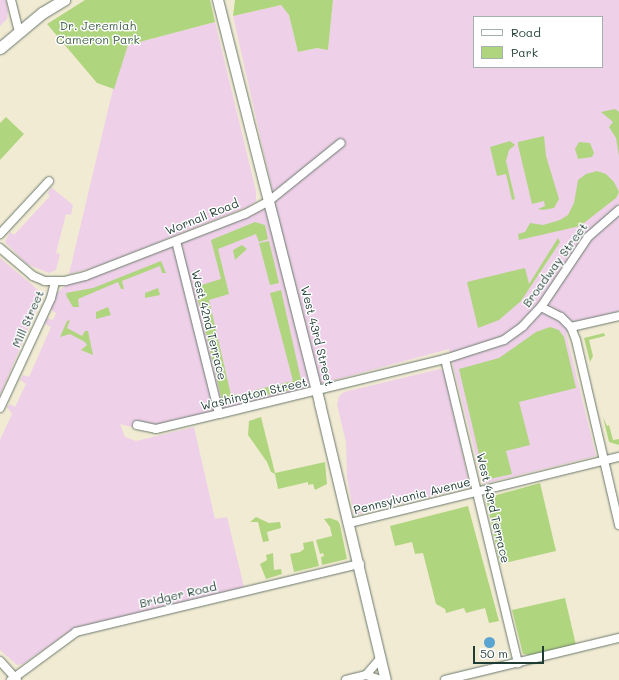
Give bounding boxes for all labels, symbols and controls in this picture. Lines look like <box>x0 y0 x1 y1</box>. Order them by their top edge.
legend <box>473 16 603 68</box>
park label: Dr. Jeremiah Cameron Park <box>56 19 140 47</box>
text: Road <box>511 24 541 40</box>
text: Park <box>511 44 538 60</box>
street label: Wornall Road <box>163 196 241 238</box>
street label: Broadway Street <box>520 220 590 310</box>
street label: West 42nd Terrace <box>188 269 230 381</box>
street label: West 43rd Street <box>298 284 336 388</box>
street label: Mill Street <box>9 288 47 350</box>
street label: Washington Street <box>199 375 309 413</box>
street label: West 43rd Terrace <box>473 452 513 564</box>
street label: Pennsylvania Avenue <box>352 474 472 518</box>
street label: Bridger Road <box>138 579 218 611</box>
scale bar <box>475 638 546 664</box>
text: 50 m <box>480 645 508 661</box>

